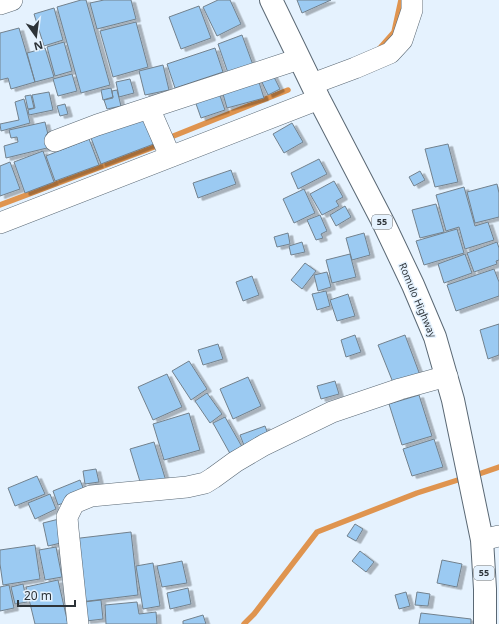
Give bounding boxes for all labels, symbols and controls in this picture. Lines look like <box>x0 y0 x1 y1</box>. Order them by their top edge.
north arrow <box>16 16 56 56</box>
text: N <box>32 38 45 55</box>
road number: 55 <box>372 215 392 229</box>
street label: Romulo Highway <box>396 260 440 340</box>
road number: 55 <box>474 566 494 580</box>
scale bar <box>18 582 75 608</box>
text: 20 m <box>24 587 52 604</box>

